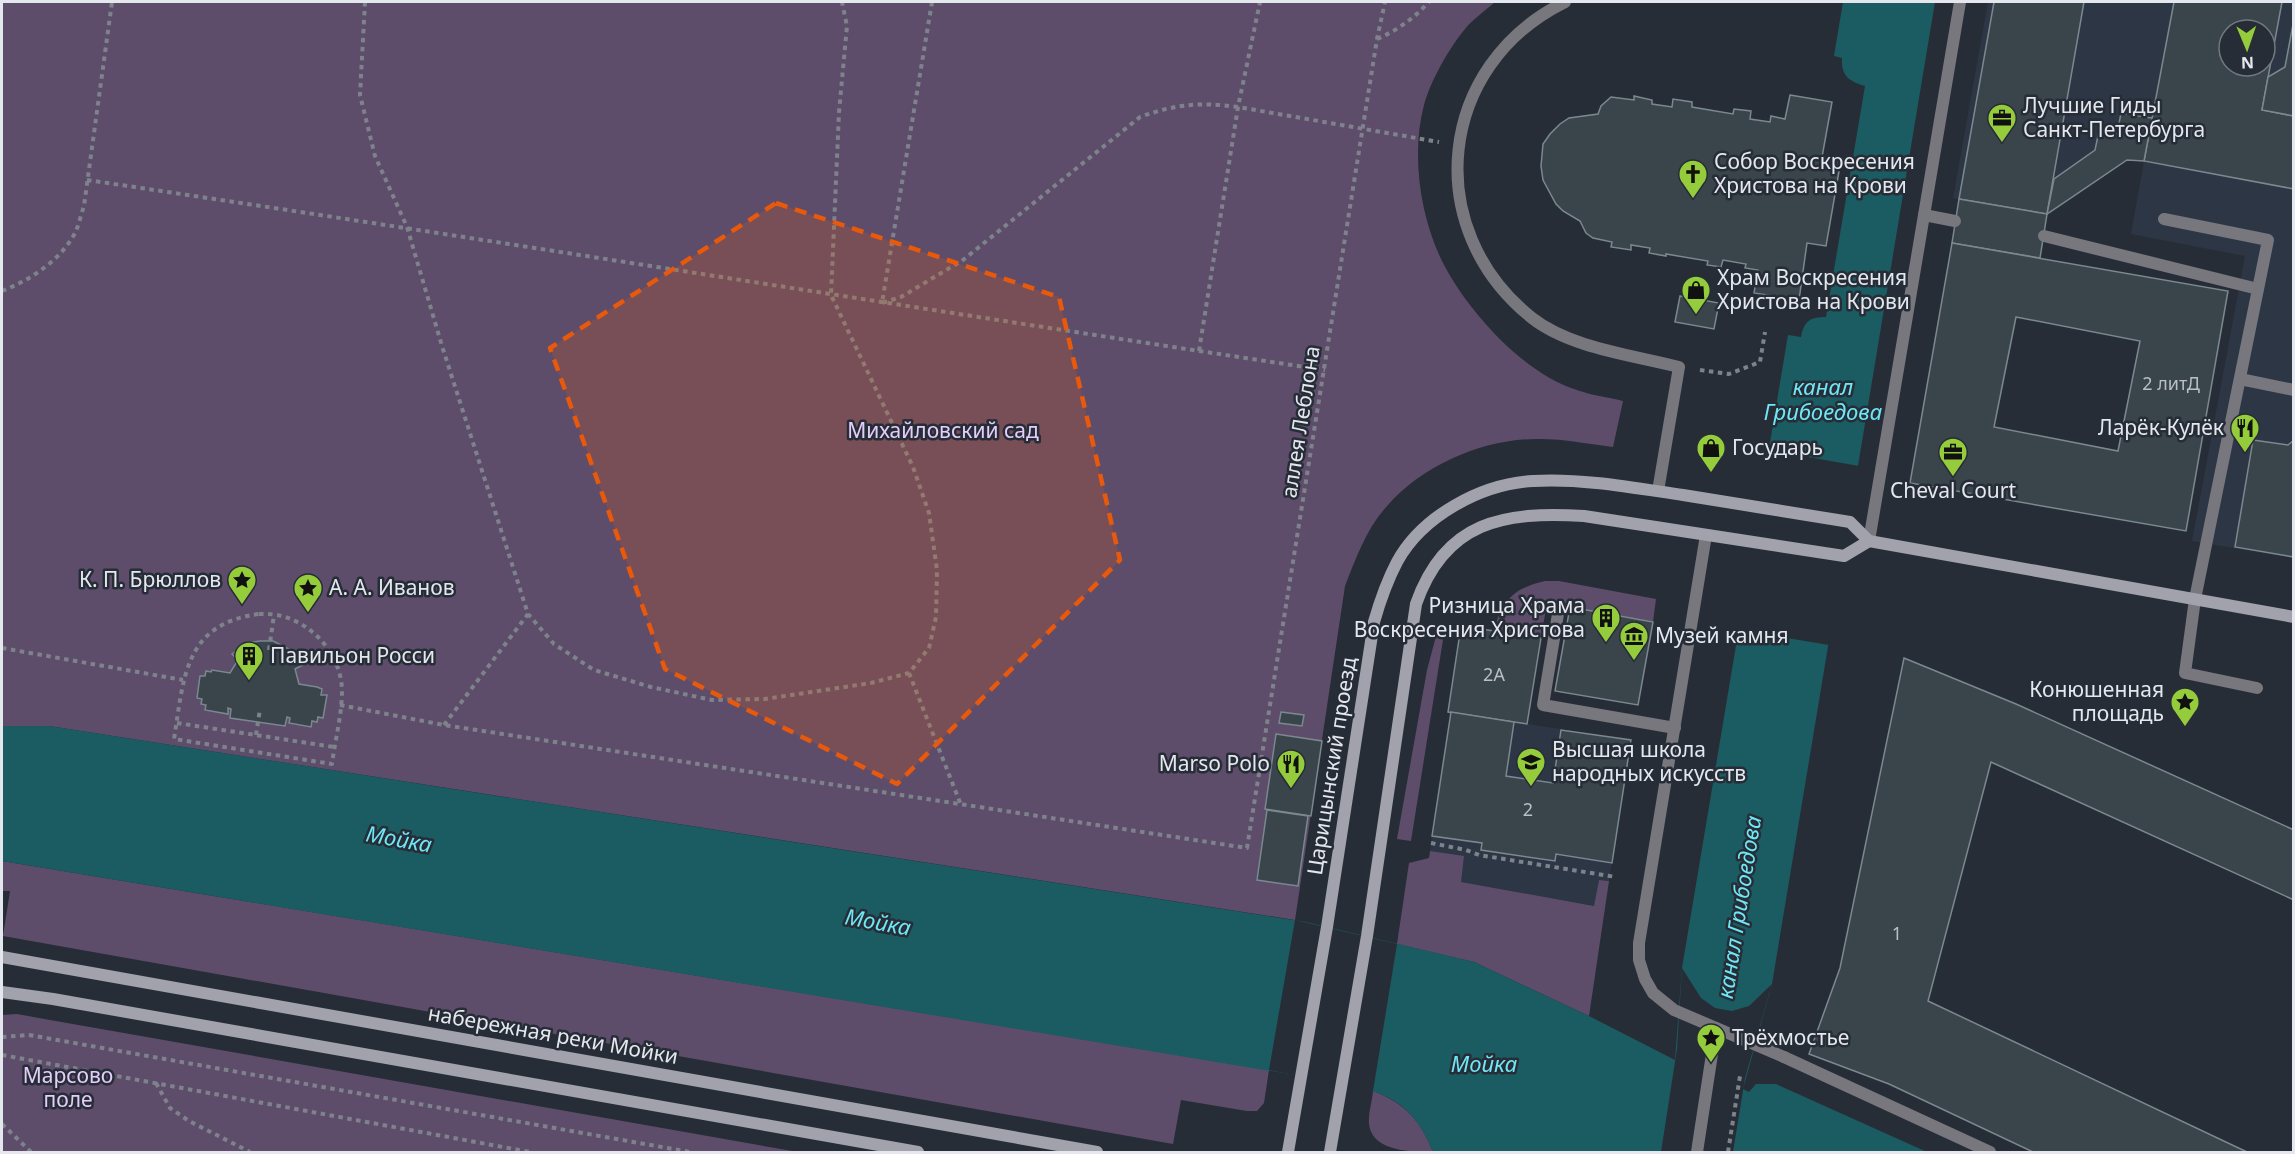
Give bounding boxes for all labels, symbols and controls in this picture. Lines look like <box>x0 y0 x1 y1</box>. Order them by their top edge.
north arrow <box>2217 18 2277 78</box>
text: N <box>2241 52 2254 74</box>
place label: Лучшие Гиды Санкт-Петербурга <box>2023 91 2205 143</box>
office icon: Лучшие Гиды Санкт-Петербурга <box>1986 102 2018 144</box>
place label: Собор Воскресения Христова на Крови <box>1714 147 1915 199</box>
church icon: Собор Воскресения Христова на Крови <box>1677 158 1709 200</box>
place label: Храм Воскресения Христова на Крови <box>1717 263 1910 315</box>
shop icon: Храм Воскресения Христова на Крови <box>1680 274 1712 316</box>
street label: аллея Леблона <box>1274 344 1326 500</box>
water label: канал Грибоедова <box>1764 371 1882 426</box>
house number: 2 литД <box>2142 371 2200 395</box>
restaurant icon: Ларёк-Кулёк <box>2229 412 2261 454</box>
place label: Ларёк-Кулёк <box>2098 413 2224 441</box>
park label: Михайловский сад <box>847 416 1039 444</box>
shop icon: Государь <box>1695 432 1727 474</box>
place label: Государь <box>1732 433 1823 461</box>
office icon: Cheval Court <box>1937 436 1969 478</box>
place label: Cheval Court <box>1890 476 2017 504</box>
place icon: К. П. Брюллов <box>226 564 258 606</box>
place label: К. П. Брюллов <box>79 565 221 593</box>
place icon: А. А. Иванов <box>292 572 324 614</box>
place label: А. А. Иванов <box>329 573 455 601</box>
place label: Ризница Храма Воскресения Христова <box>1354 591 1585 643</box>
building icon: Ризница Храма Воскресения Христова <box>1590 602 1622 644</box>
museum icon: Музей камня <box>1618 620 1650 662</box>
place label: Музей камня <box>1655 621 1789 649</box>
building icon: Павильон Росси <box>233 640 265 682</box>
place label: Павильон Росси <box>270 641 435 669</box>
street label: Царицынский проезд <box>1300 655 1362 877</box>
house number: 2А <box>1483 662 1505 686</box>
place label: Конюшенная площадь <box>2029 675 2164 727</box>
place icon: Конюшенная площадь <box>2169 686 2201 728</box>
place label: Высшая школа народных искусств <box>1552 735 1746 787</box>
school or university icon: Высшая школа народных искусств <box>1515 746 1547 788</box>
restaurant icon: Marso Polo <box>1275 748 1307 790</box>
place label: Marso Polo <box>1159 749 1270 777</box>
house number: 2 <box>1523 797 1533 821</box>
water label: канал Грибоедова <box>1709 813 1767 1000</box>
water label: Мойка <box>364 817 434 859</box>
water label: Мойка <box>843 900 913 942</box>
house number: 1 <box>1892 921 1902 945</box>
street label: набережная реки Мойки <box>426 998 680 1070</box>
place icon: Трёхмостье <box>1695 1022 1727 1064</box>
place label: Трёхмостье <box>1732 1023 1849 1051</box>
water label: Мойка <box>1451 1048 1517 1078</box>
park label: Марсово поле <box>23 1061 113 1113</box>

